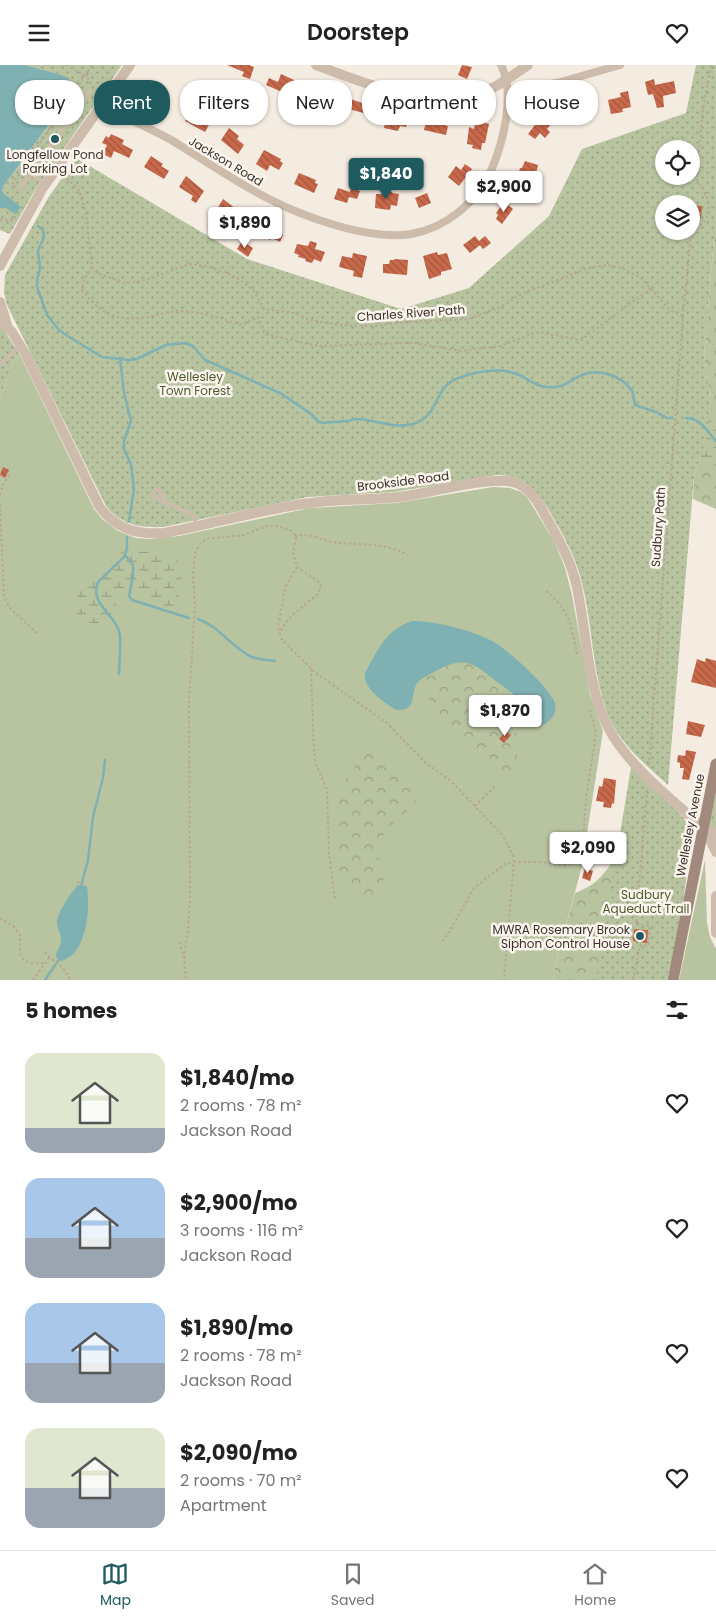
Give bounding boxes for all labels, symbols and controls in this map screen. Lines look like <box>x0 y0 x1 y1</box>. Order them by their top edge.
text: Doorstep <box>307 17 409 48</box>
icon: menu <box>25 19 53 47</box>
icon: heart <box>663 19 691 47</box>
chip: Buy <box>15 80 84 125</box>
chip: Rent <box>94 80 170 125</box>
chip: Filters <box>180 80 268 125</box>
chip: New <box>278 80 352 125</box>
chip: Apartment <box>362 80 496 125</box>
chip: House <box>506 80 598 125</box>
street label: Jackson Road <box>186 132 266 190</box>
marker: Longfellow Pond Parking Lot <box>49 133 61 145</box>
map controls <box>655 140 700 240</box>
button: locate <box>655 140 700 185</box>
place label: Longfellow Pond Parking Lot <box>6 146 104 177</box>
pin: $1,840 <box>345 157 427 200</box>
text: $1,840 <box>360 162 412 185</box>
pin: $2,900 <box>463 171 545 213</box>
text: $2,900 <box>477 175 531 198</box>
button: layers <box>655 195 700 240</box>
pin: $1,890 <box>204 207 286 249</box>
text: $1,890 <box>219 211 271 234</box>
street label: Charles River Path <box>356 301 466 325</box>
park label: Wellesley Town Forest <box>159 368 231 399</box>
street label: Brookside Road <box>356 467 450 495</box>
street label: Sudbury Path <box>647 486 669 568</box>
pin: $1,870 <box>464 695 546 737</box>
text: $1,870 <box>480 699 530 722</box>
street label: Wellesley Avenue <box>672 772 708 878</box>
pin: $2,090 <box>547 831 629 874</box>
text: $2,090 <box>561 836 615 859</box>
park label: Sudbury Aqueduct Trail <box>603 886 690 917</box>
place label: MWRA Rosemary Brook Siphon Control House <box>492 921 631 952</box>
marker: MWRA Rosemary Brook Siphon Control House <box>634 930 646 942</box>
text: 5 homes <box>25 996 118 1025</box>
icon: filters <box>663 996 691 1024</box>
text: $1,840/mo <box>180 1063 294 1092</box>
icon: home <box>65 1073 125 1133</box>
icon: heart <box>663 1089 691 1117</box>
text: 2 rooms · 78 m² <box>180 1094 302 1117</box>
text: Jackson Road <box>180 1119 292 1142</box>
text: $2,900/mo <box>180 1188 297 1217</box>
icon: home <box>65 1198 125 1258</box>
icon: heart <box>663 1214 691 1242</box>
text: 3 rooms · 116 m² <box>180 1219 303 1242</box>
text: Jackson Road <box>180 1244 292 1267</box>
text: $1,890/mo <box>180 1313 293 1342</box>
icon: home <box>65 1323 125 1383</box>
icon: heart <box>663 1339 691 1367</box>
text: 2 rooms · 78 m² <box>180 1344 302 1367</box>
text: Jackson Road <box>180 1369 292 1392</box>
text: $2,090/mo <box>180 1438 297 1467</box>
icon: home <box>65 1448 125 1508</box>
icon: heart <box>663 1464 691 1492</box>
text: 2 rooms · 70 m² <box>180 1469 302 1492</box>
text: Apartment <box>180 1494 267 1517</box>
tab: Map <box>100 1560 131 1611</box>
tab: Saved <box>331 1560 374 1611</box>
tab: Home <box>574 1560 616 1611</box>

